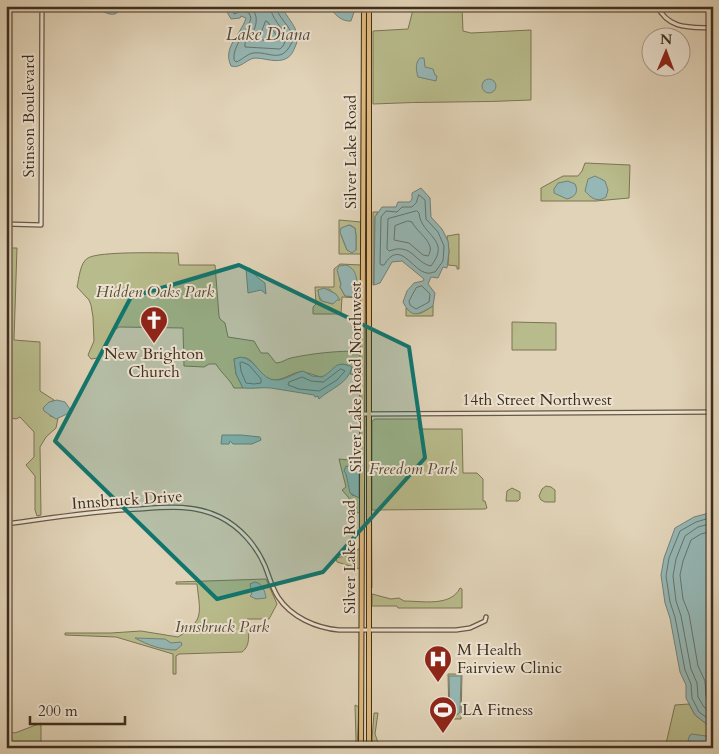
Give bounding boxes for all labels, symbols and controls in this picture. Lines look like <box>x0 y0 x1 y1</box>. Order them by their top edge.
water label: Lake Diana <box>226 22 310 47</box>
north arrow <box>642 28 692 78</box>
text: N <box>660 30 672 49</box>
street label: Stinson Boulevard <box>18 54 40 178</box>
street label: Silver Lake Road <box>340 95 362 209</box>
park label: Hidden Oaks Park <box>96 281 214 303</box>
street label: Silver Lake Road Northwest <box>345 282 367 472</box>
church icon: New Brighton Church <box>139 305 169 344</box>
place label: New Brighton Church <box>104 343 204 383</box>
street label: 14th Street Northwest <box>462 389 612 411</box>
park label: Freedom Park <box>369 458 457 480</box>
street label: Innsbruck Drive <box>71 485 183 515</box>
street label: Silver Lake Road <box>339 500 361 614</box>
park label: Innsbruck Park <box>175 616 269 638</box>
place label: M Health Fairview Clinic <box>457 639 562 679</box>
hospital icon: M Health Fairview Clinic <box>423 644 453 683</box>
scale bar <box>30 694 125 726</box>
sports icon: LA Fitness <box>428 695 458 734</box>
place label: LA Fitness <box>462 699 533 721</box>
text: 200 m <box>38 701 78 721</box>

